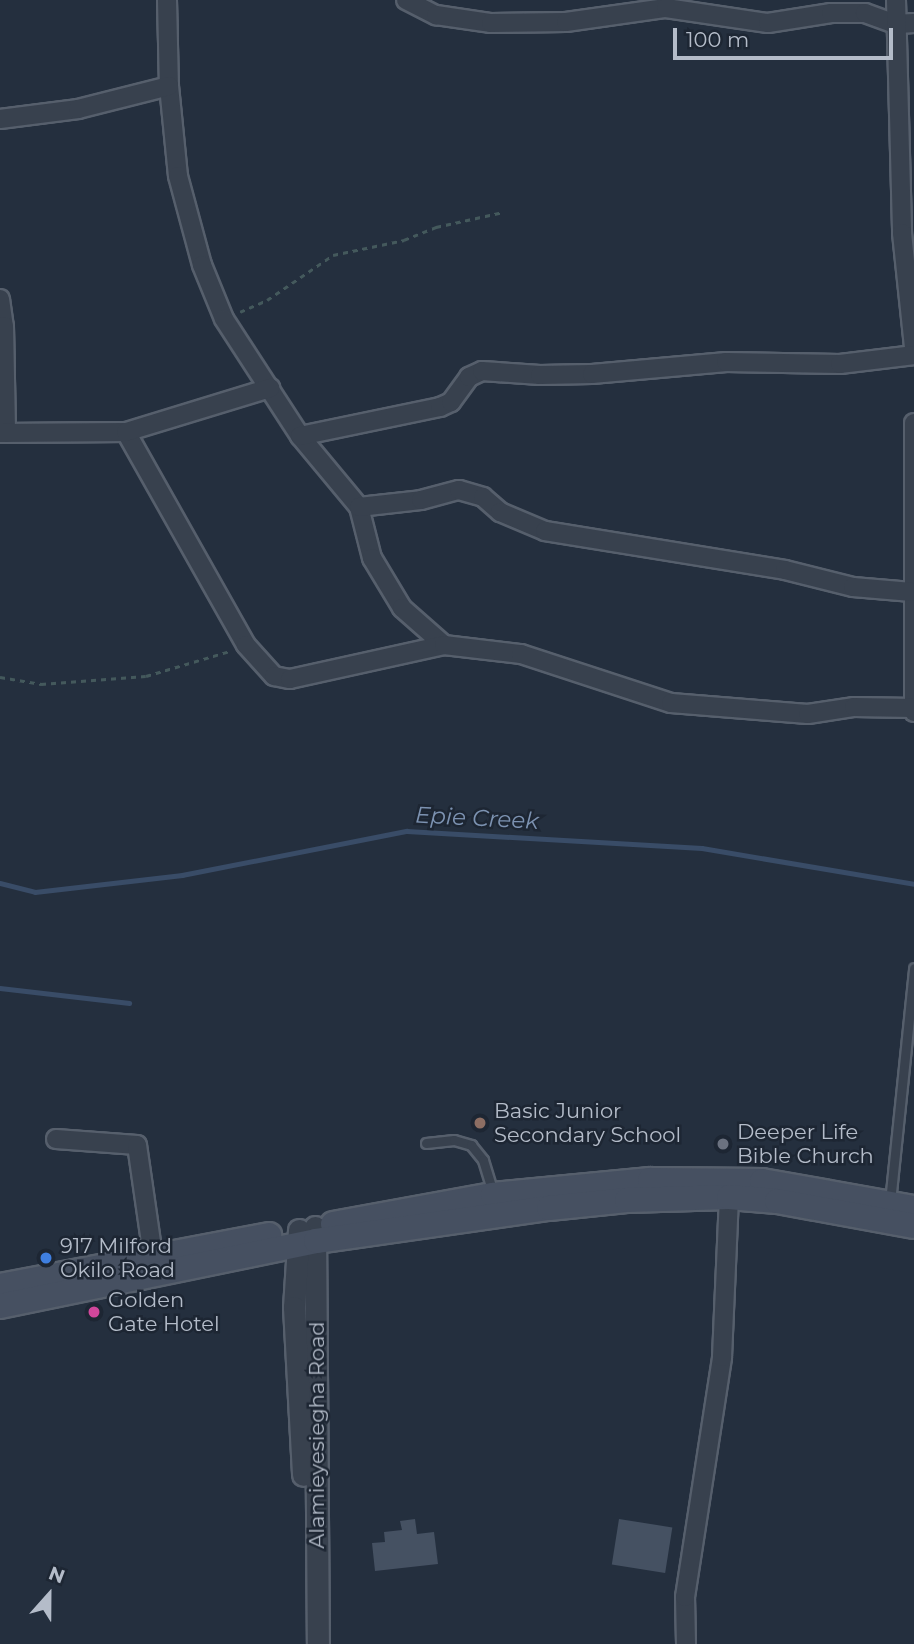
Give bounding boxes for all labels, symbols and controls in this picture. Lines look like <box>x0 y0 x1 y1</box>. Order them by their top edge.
scale bar <box>676 14 897 58</box>
text: 100 m <box>686 27 749 52</box>
water label: Epie Creek <box>414 801 540 835</box>
place label: Basic Junior Secondary School <box>494 1098 681 1148</box>
marker: Basic Junior Secondary School <box>472 1115 488 1131</box>
place label: Deeper Life Bible Church <box>737 1119 874 1169</box>
marker: Deeper Life Bible Church <box>715 1136 731 1152</box>
place label: 917 Milford Okilo Road <box>60 1233 175 1283</box>
marker: 917 Milford Okilo Road <box>38 1250 54 1266</box>
place label: Golden Gate Hotel <box>108 1287 220 1337</box>
marker: Golden Gate Hotel <box>86 1304 102 1320</box>
street label: Alamieyesiegha Road <box>304 1321 330 1549</box>
north arrow <box>14 1560 84 1630</box>
text: N <box>45 1561 68 1588</box>

